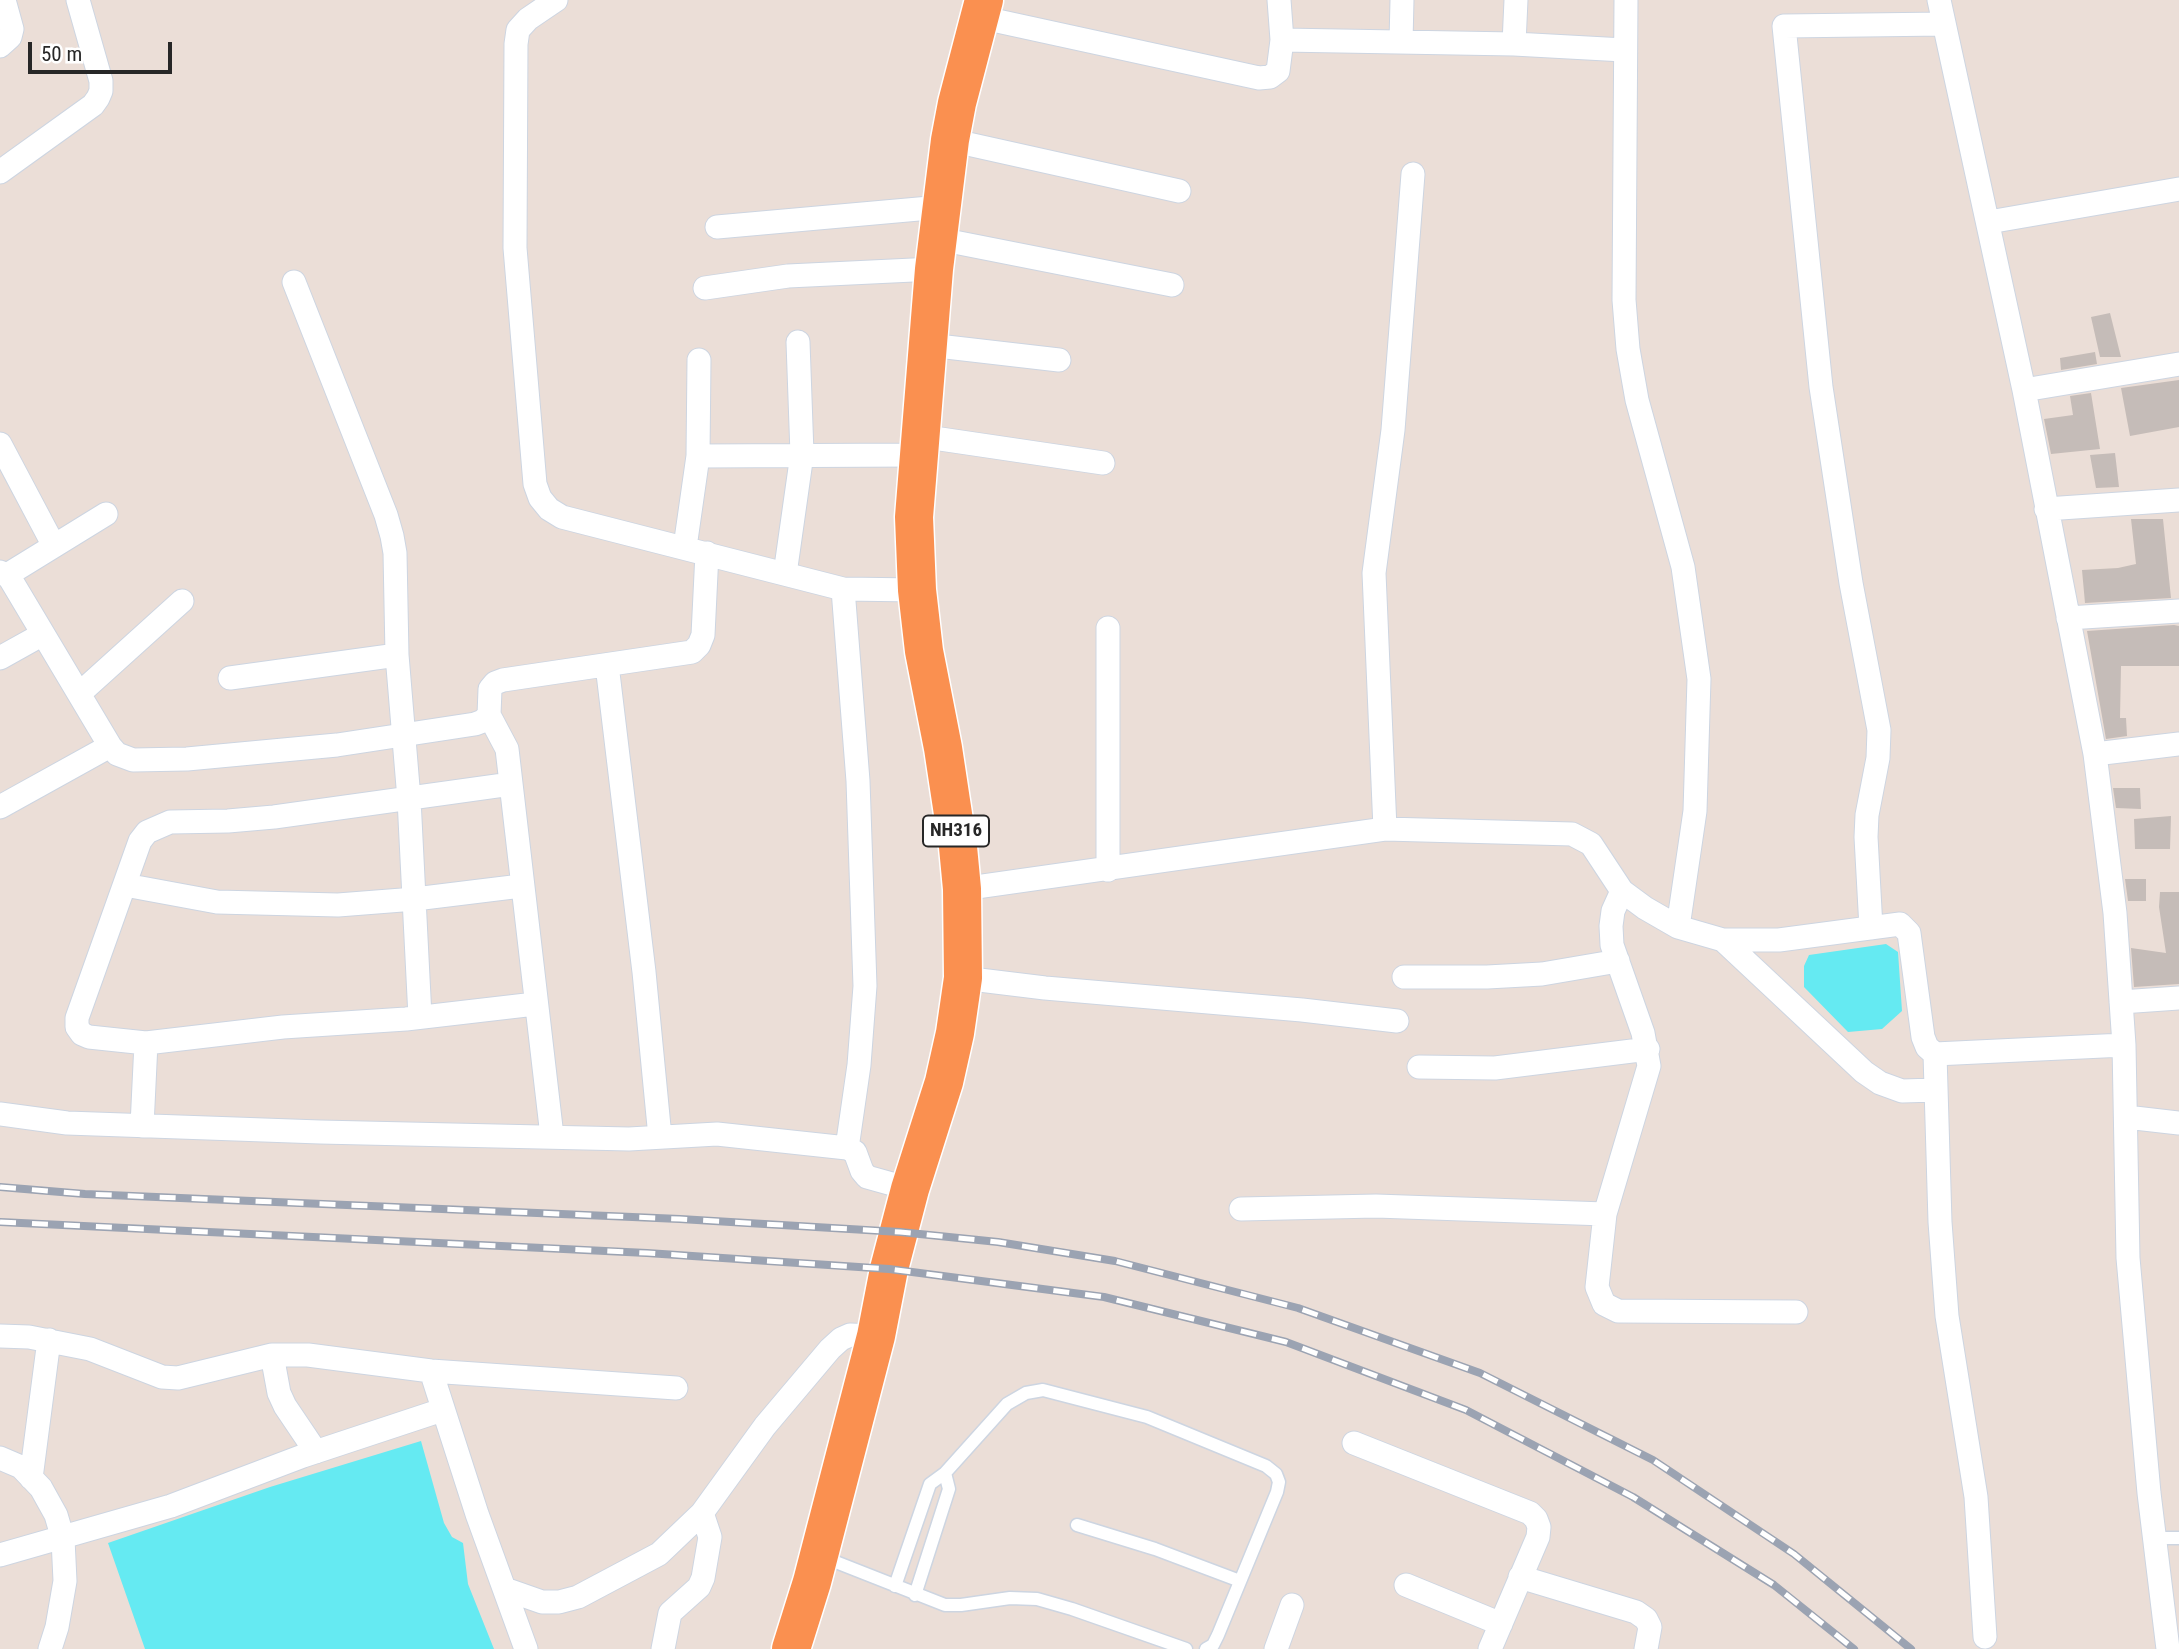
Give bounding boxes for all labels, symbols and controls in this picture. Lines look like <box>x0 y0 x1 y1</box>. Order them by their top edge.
scale bar <box>32 28 175 72</box>
text: 50 m <box>41 42 82 66</box>
road number: NH316 <box>923 816 989 846</box>

